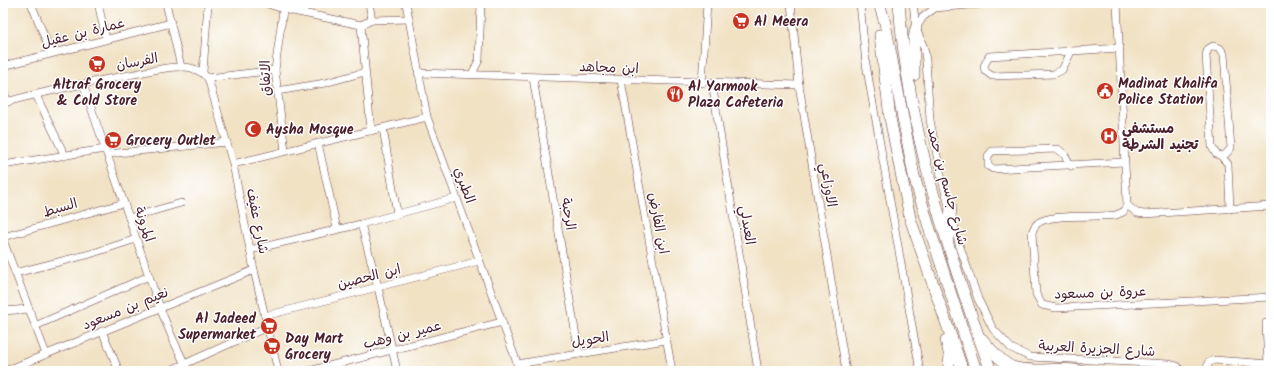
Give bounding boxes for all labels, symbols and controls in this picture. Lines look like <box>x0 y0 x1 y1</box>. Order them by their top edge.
supermarket icon: Al Meera <box>731 11 751 31</box>
place label: Al Meera <box>754 11 808 33</box>
street label: عمارة بن عقيل <box>39 12 128 54</box>
street label: الفرسان <box>114 47 160 76</box>
supermarket icon: Altraf Grocery & Cold Store <box>87 54 107 74</box>
street label: ابن مجاهد <box>579 56 639 80</box>
street label: الاتفاق <box>255 60 277 96</box>
place label: Madinat Khalifa Police Station <box>1118 73 1218 111</box>
place label: Altraf Grocery & Cold Store <box>53 74 142 112</box>
place label: Al Yarmook Plaza Cafeteria <box>688 76 784 114</box>
public building icon: Madinat Khalifa Police Station <box>1095 81 1115 101</box>
restaurant icon: Al Yarmook Plaza Cafeteria <box>665 84 685 104</box>
place label: مستشفى تجنيد الشرطة <box>1122 118 1199 156</box>
mosque icon: Aysha Mosque <box>243 119 263 139</box>
place label: Aysha Mosque <box>266 119 354 141</box>
street label: شارع جاسم بن حمد <box>921 125 973 248</box>
hospital icon: مستشفى تجنيد الشرطة <box>1099 126 1119 146</box>
supermarket icon: Grocery Outlet <box>103 130 123 150</box>
place label: Grocery Outlet <box>126 130 217 152</box>
street label: الاوزاعي <box>813 161 842 209</box>
street label: الطبري <box>447 164 481 207</box>
street label: شارع عفيف <box>240 186 274 256</box>
street label: ابن الفارض <box>642 191 674 256</box>
street label: السبط <box>40 193 80 223</box>
street label: الرحبة <box>555 196 581 232</box>
street label: المرونة <box>128 204 160 245</box>
street label: العبدلي <box>732 204 761 247</box>
street label: ابن الحصين <box>335 258 403 295</box>
street label: عروة بن مسعود <box>1054 280 1146 306</box>
street label: نعيم بن مسعود <box>79 282 172 336</box>
place label: Al Jadeed Supermarket <box>178 308 257 346</box>
street label: عمير بن وهب <box>361 315 444 355</box>
supermarket icon: Al Jadeed Supermarket <box>259 316 279 336</box>
street label: الحويل <box>570 326 611 354</box>
place label: Day Mart Grocery <box>285 328 344 366</box>
street label: شارع الجزيرة العربية <box>1038 335 1156 363</box>
supermarket icon: Day Mart Grocery <box>262 336 282 356</box>

